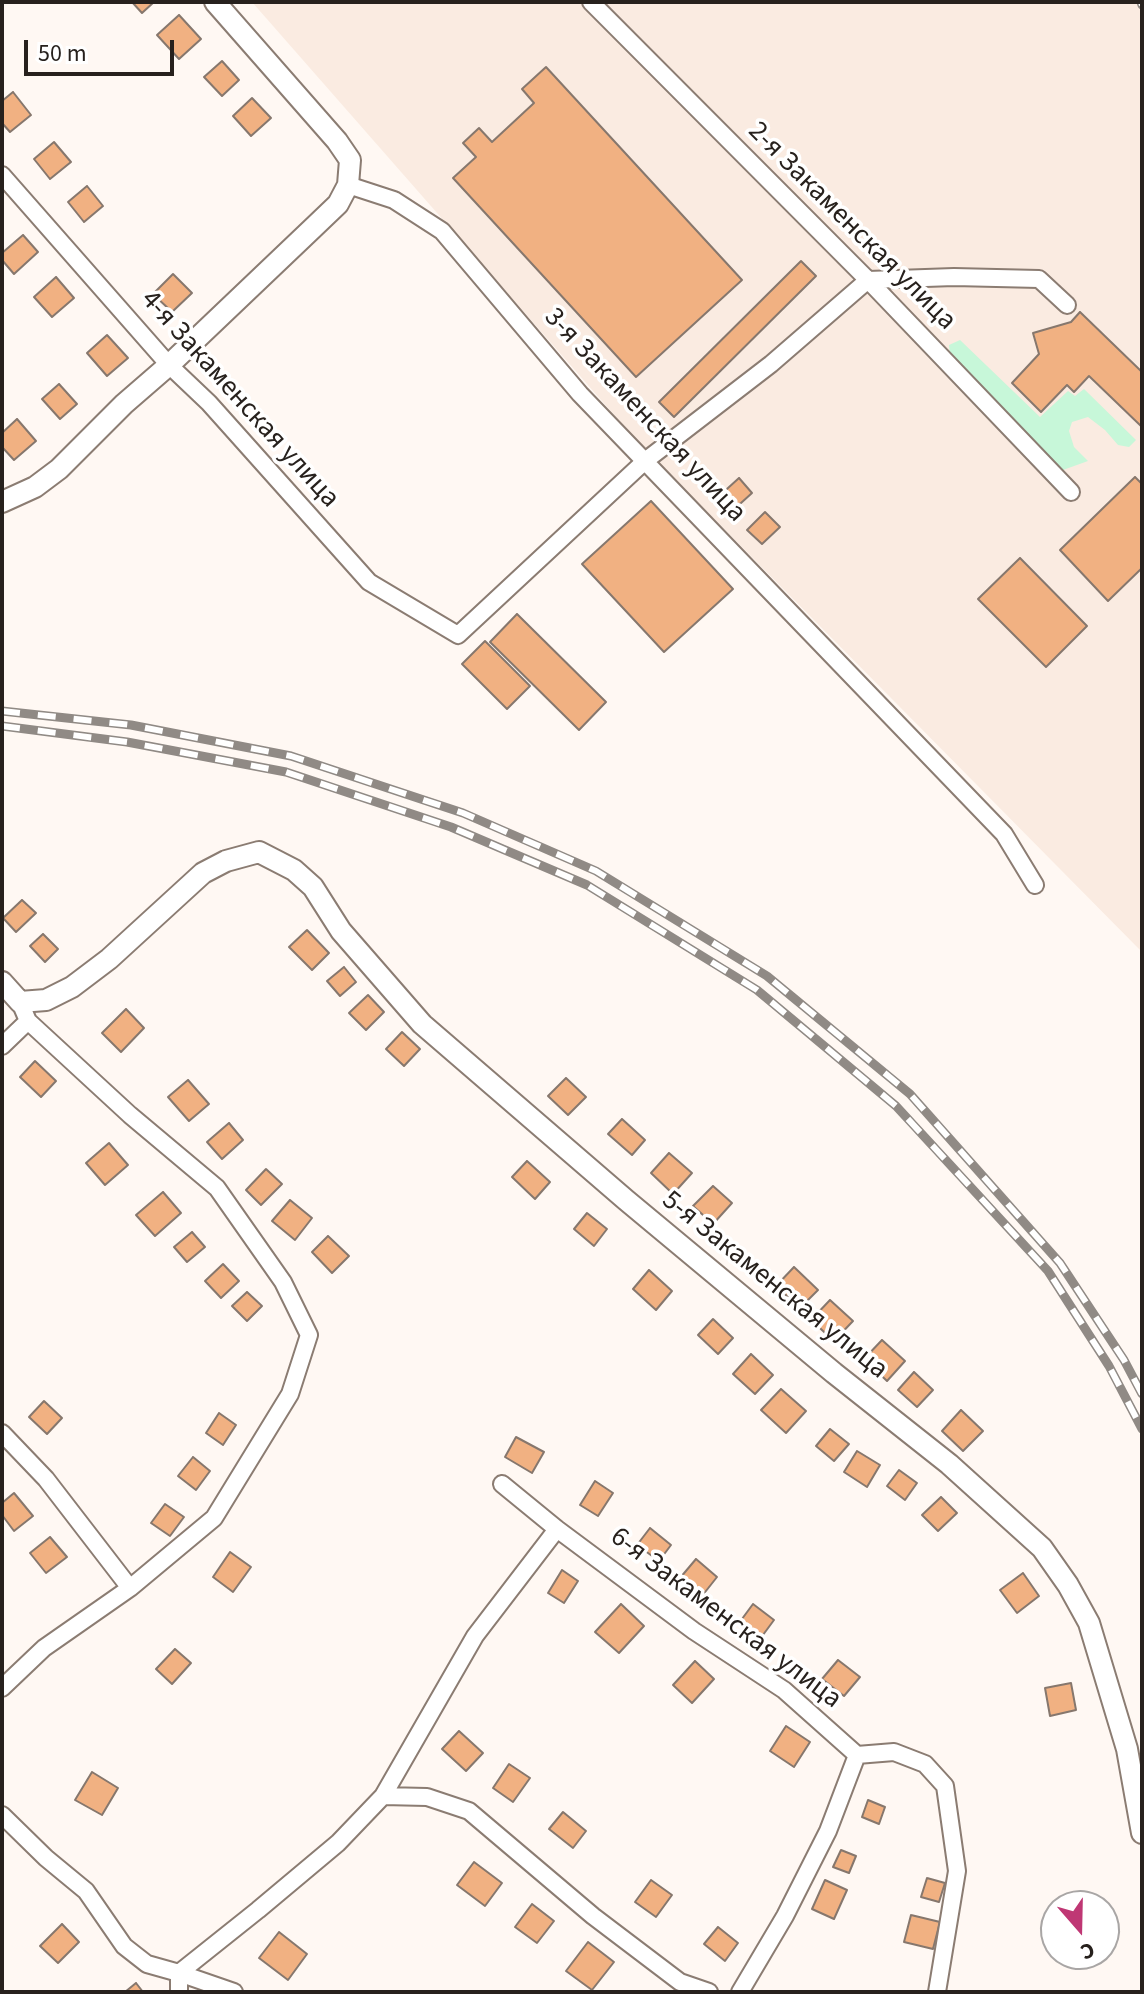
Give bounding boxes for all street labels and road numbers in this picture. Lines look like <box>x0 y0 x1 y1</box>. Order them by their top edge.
street label: 2-я Закаменская улица <box>740 116 962 338</box>
street label: 4-я Закаменская улица <box>133 284 345 516</box>
street label: 3-я Закаменская улица <box>536 302 752 530</box>
street label: 5-я Закаменская улица <box>654 1185 894 1387</box>
street label: 6-я Закаменская улица <box>603 1521 847 1717</box>

